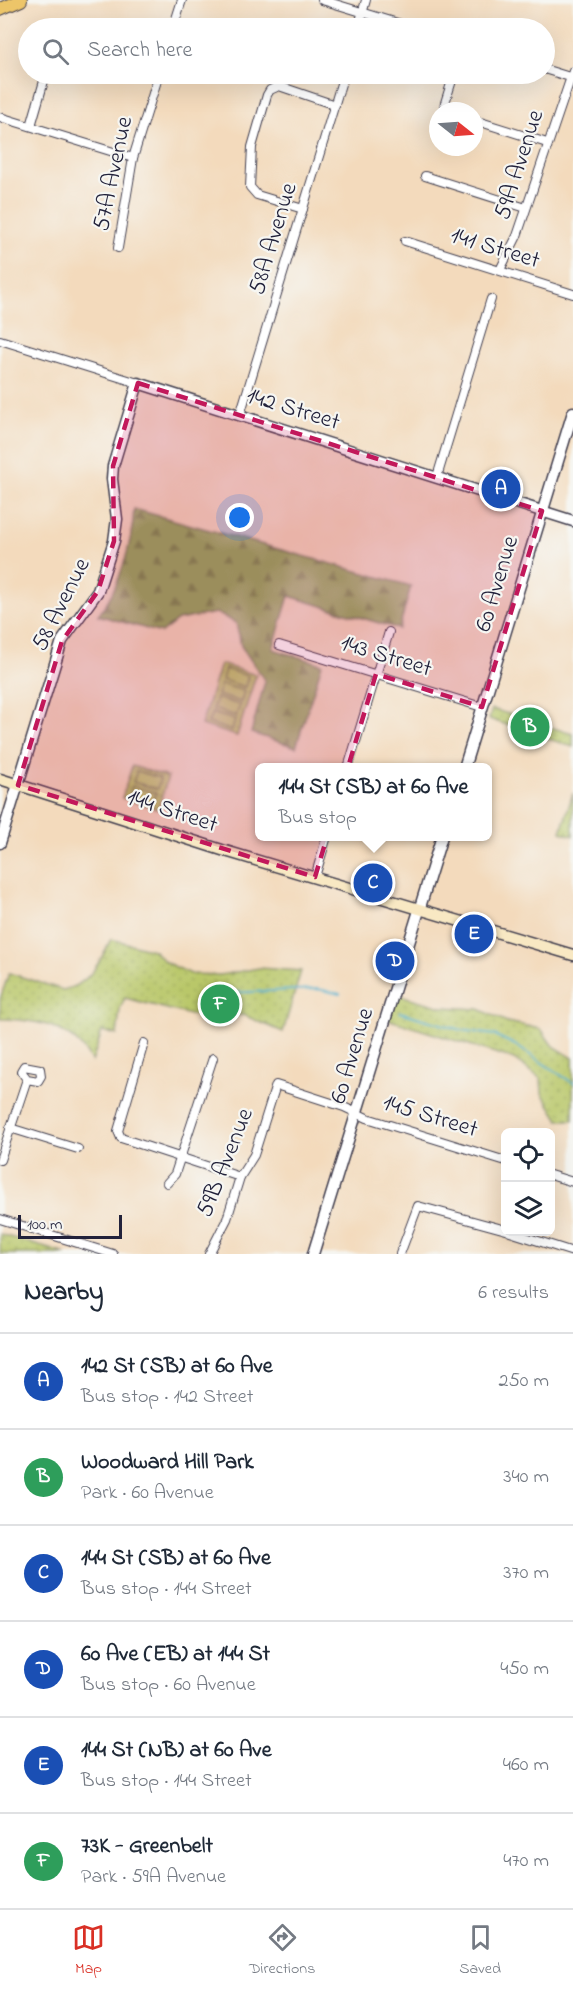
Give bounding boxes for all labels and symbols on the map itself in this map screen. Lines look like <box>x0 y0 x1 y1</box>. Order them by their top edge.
north arrow <box>429 102 483 156</box>
street label: 59A Avenue <box>486 105 554 224</box>
street label: 57A Avenue <box>85 113 143 234</box>
street label: 58A Avenue <box>240 179 308 299</box>
street label: 141 Street <box>446 219 544 279</box>
street label: 142 Street <box>242 379 344 441</box>
pin: A <box>482 466 520 512</box>
your location <box>225 503 254 532</box>
street label: 60 Avenue <box>467 531 529 636</box>
street label: 58 Avenue <box>24 552 101 658</box>
street label: 143 Street <box>336 627 436 687</box>
pin: B <box>510 704 550 750</box>
street label: 144 Street <box>122 781 222 843</box>
pin: C <box>354 860 392 906</box>
pin: E <box>454 912 494 956</box>
pin: D <box>376 938 414 984</box>
pin: F <box>200 982 240 1026</box>
street label: 60 Avenue <box>322 1003 384 1108</box>
street label: 145 Street <box>378 1086 482 1148</box>
street label: 59B Avenue <box>188 1103 264 1223</box>
scale bar <box>18 1212 122 1240</box>

